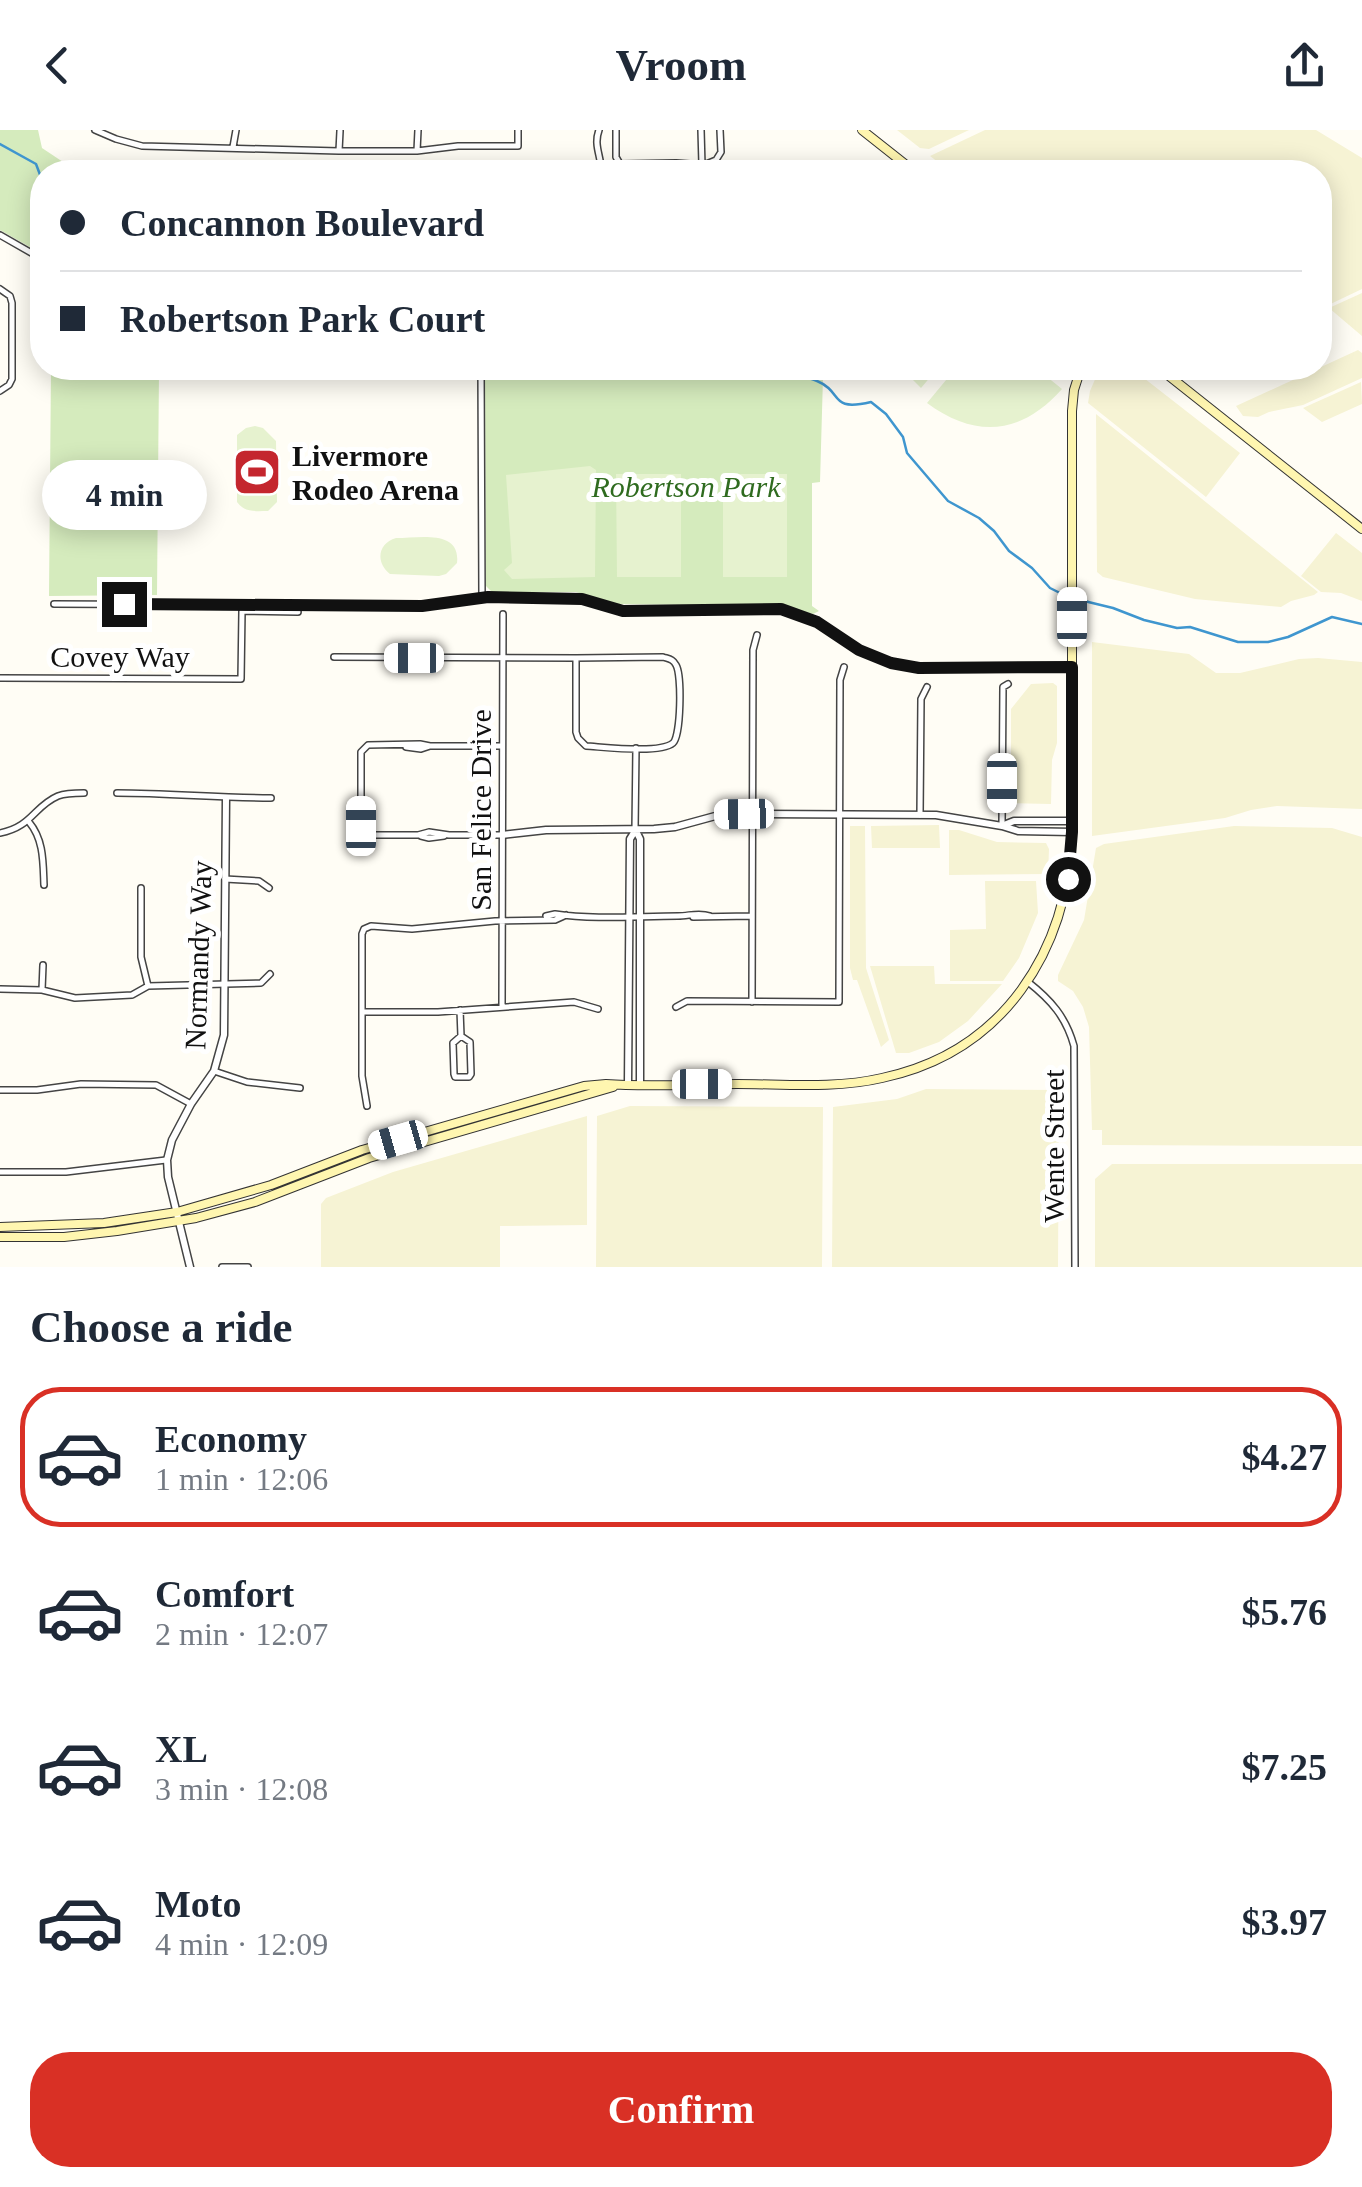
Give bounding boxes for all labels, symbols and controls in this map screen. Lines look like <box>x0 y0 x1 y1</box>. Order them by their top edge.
icon: back <box>30 38 85 93</box>
icon: share <box>1277 38 1332 93</box>
text: Vroom <box>616 40 746 90</box>
text: Concannon Boulevard <box>120 202 484 244</box>
text: Robertson Park Court <box>120 298 485 340</box>
place label: Livermore Rodeo Arena <box>292 439 459 506</box>
sports icon: Livermore Rodeo Arena <box>231 446 283 498</box>
callout: 4 min <box>42 459 206 529</box>
park label: Robertson Park <box>590 470 781 503</box>
text: 4 min <box>86 477 163 513</box>
route end <box>102 582 147 627</box>
car <box>1057 587 1087 647</box>
street label: Covey Way <box>50 640 190 673</box>
car <box>384 643 444 673</box>
street label: San Felice Drive <box>464 709 497 911</box>
car <box>987 753 1017 813</box>
car <box>346 796 376 856</box>
car <box>714 798 774 830</box>
route start <box>1046 857 1091 902</box>
street label: Normandy Way <box>178 860 218 1050</box>
car <box>672 1069 732 1099</box>
street label: Wente Street <box>1037 1069 1070 1223</box>
car <box>365 1117 431 1163</box>
text: Choose a ride <box>30 1302 293 1352</box>
icon: car <box>35 1412 125 1502</box>
text: Economy <box>155 1418 307 1460</box>
text: $4.27 <box>1242 1436 1327 1478</box>
text: 1 min · 12:06 <box>155 1461 328 1497</box>
icon: car <box>35 1567 125 1657</box>
text: Comfort <box>155 1573 294 1615</box>
text: $5.76 <box>1242 1591 1327 1633</box>
text: 2 min · 12:07 <box>155 1616 328 1652</box>
icon: car <box>35 1722 125 1812</box>
text: XL <box>155 1728 208 1770</box>
text: $7.25 <box>1242 1746 1327 1788</box>
text: 3 min · 12:08 <box>155 1771 328 1807</box>
icon: car <box>35 1877 125 1967</box>
text: Moto <box>155 1883 242 1925</box>
text: $3.97 <box>1242 1901 1327 1943</box>
text: 4 min · 12:09 <box>155 1926 328 1962</box>
button: Confirm <box>30 2052 1332 2167</box>

